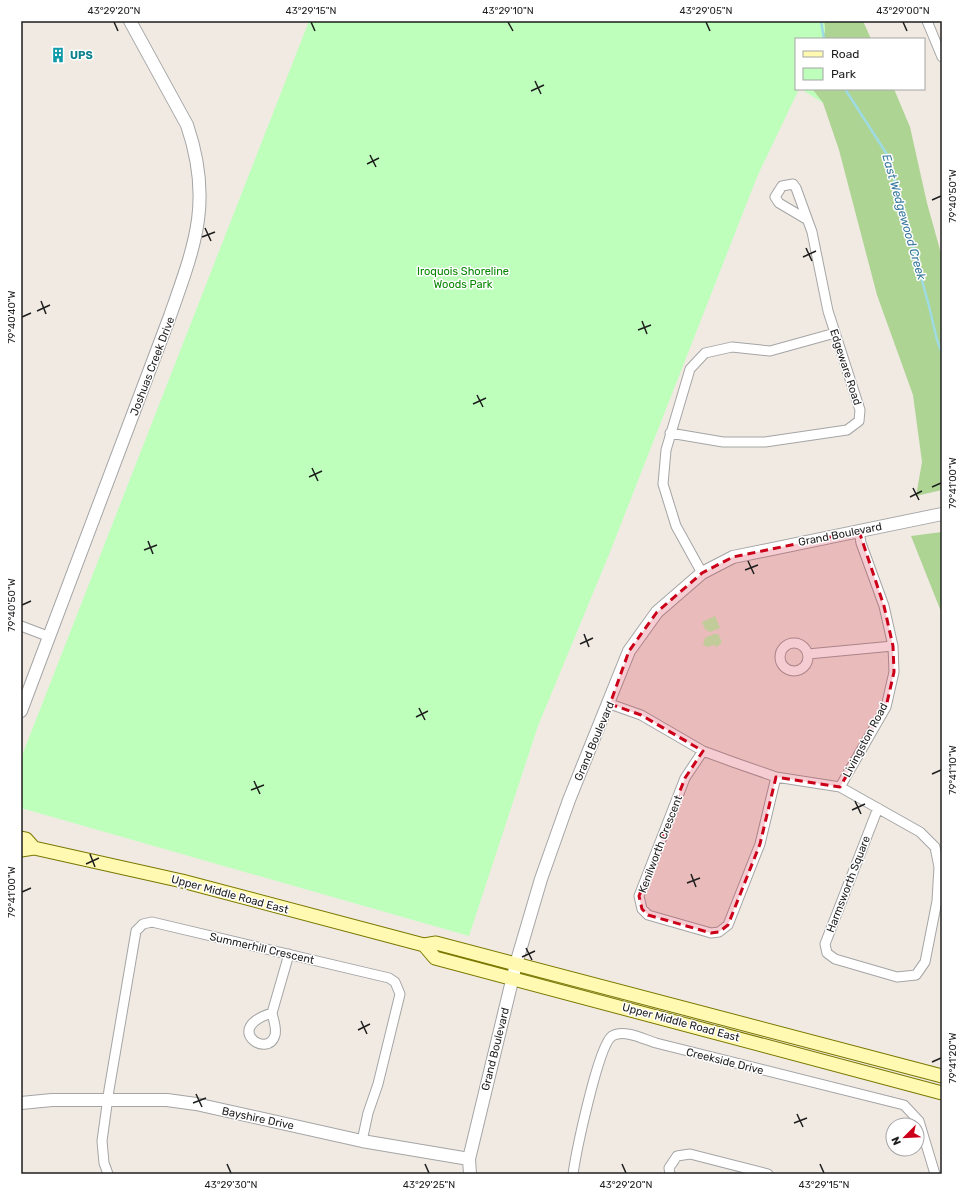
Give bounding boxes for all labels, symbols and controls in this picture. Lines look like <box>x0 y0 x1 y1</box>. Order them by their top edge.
text: 43°29'20"N <box>88 5 141 17</box>
text: 43°29'15"N <box>286 5 337 17</box>
text: 43°29'10"N <box>482 5 534 17</box>
text: 43°29'05"N <box>679 5 733 17</box>
text: 43°29'00"N <box>876 5 930 17</box>
legend <box>795 38 925 90</box>
building icon: UPS <box>49 46 67 64</box>
text: Road <box>831 47 859 61</box>
place label: UPS <box>70 49 93 62</box>
text: Park <box>831 67 857 81</box>
water label: East Wedgewood Creek <box>879 152 929 282</box>
text: 79°40'50"W <box>947 169 959 223</box>
park label: Iroquois Shoreline Woods Park <box>417 265 509 291</box>
text: 79°40'40"W <box>6 290 18 344</box>
street label: Joshuas Creek Drive <box>128 315 177 418</box>
street label: Edgeware Road <box>827 327 864 407</box>
text: 79°41'00"W <box>947 457 959 509</box>
street label: Grand Boulevard <box>797 520 883 549</box>
text: 79°40'50"W <box>6 578 18 632</box>
street label: Grand Boulevard <box>572 700 617 783</box>
street label: Livingston Road <box>840 701 891 780</box>
text: 79°41'10"W <box>947 745 959 795</box>
street label: Kenilworth Crescent <box>636 793 685 895</box>
street label: Harmsworth Square <box>824 834 873 934</box>
text: 79°41'00"W <box>6 866 18 918</box>
street label: Upper Middle Road East <box>170 873 291 917</box>
street label: Summerhill Crescent <box>208 930 316 967</box>
street label: Upper Middle Road East <box>621 1001 742 1045</box>
street label: Grand Boulevard <box>479 1006 512 1092</box>
text: 79°41'20"W <box>947 1033 959 1083</box>
street label: Creekside Drive <box>685 1046 765 1077</box>
street label: Bayshire Drive <box>221 1104 295 1132</box>
north arrow <box>885 1117 925 1157</box>
text: N <box>889 1135 904 1147</box>
text: 43°29'30"N <box>204 1179 258 1191</box>
text: 43°29'25"N <box>403 1179 455 1191</box>
text: 43°29'20"N <box>600 1179 653 1191</box>
text: 43°29'15"N <box>799 1179 850 1191</box>

